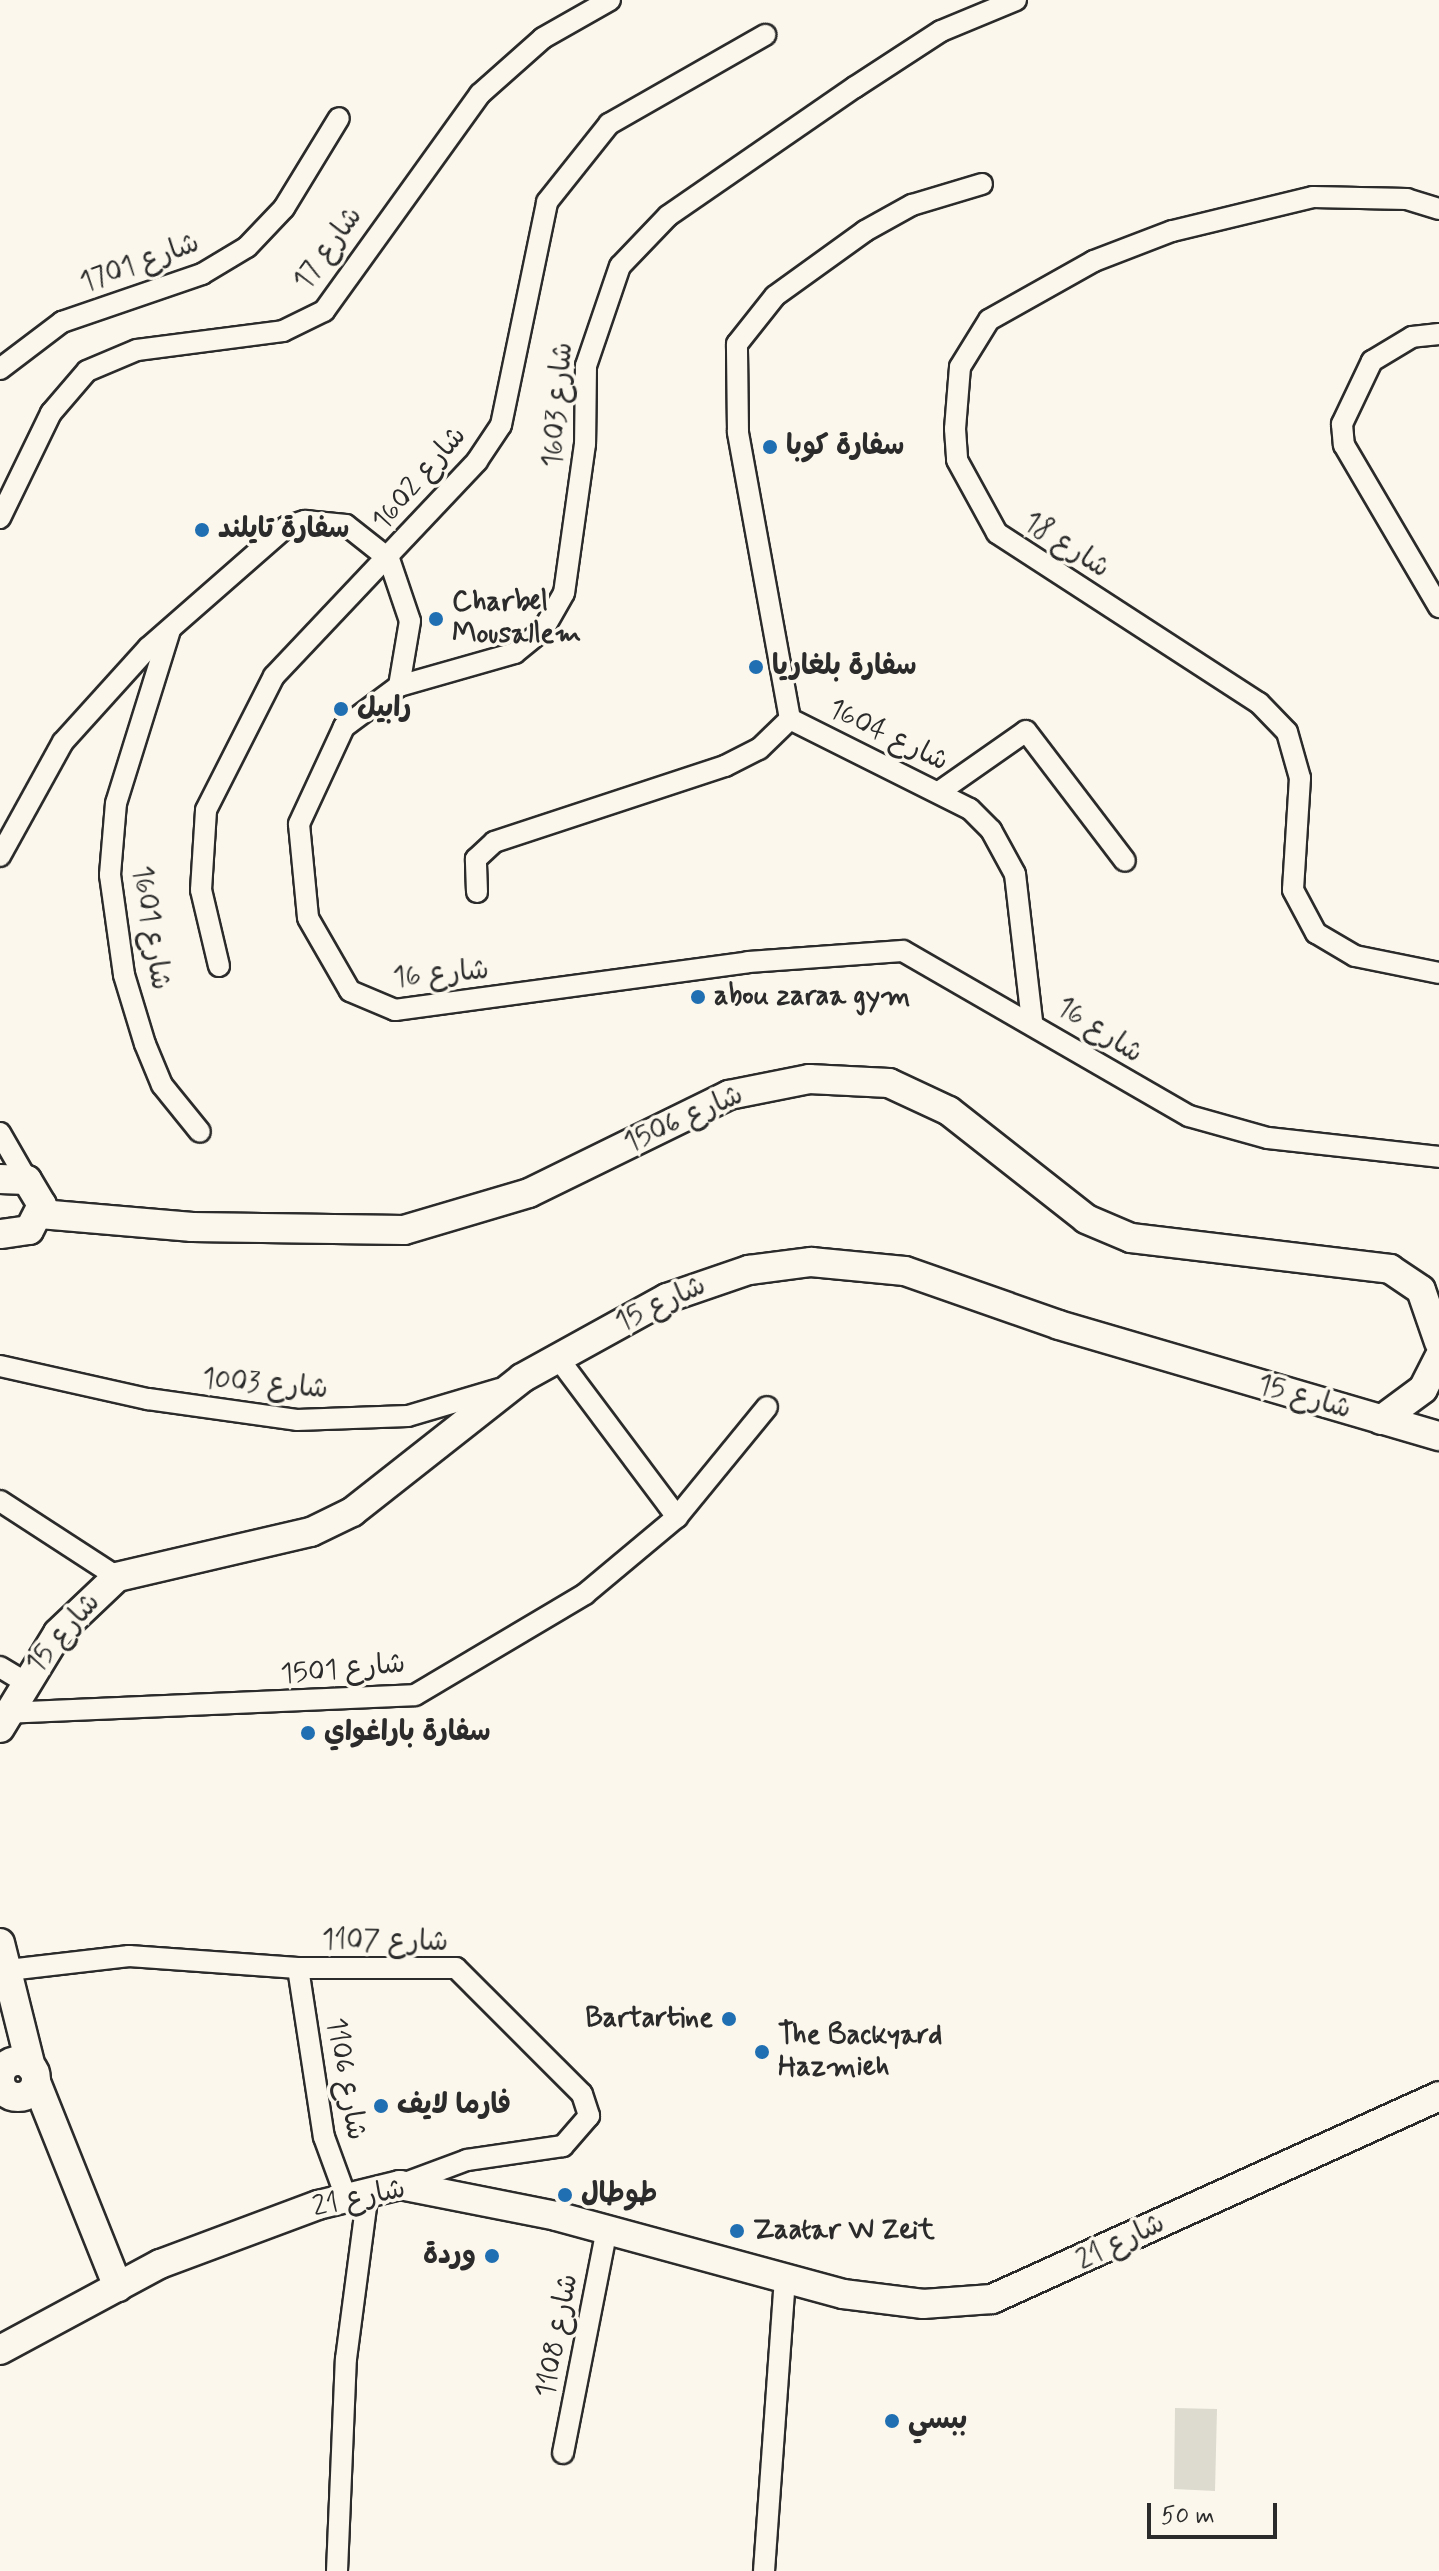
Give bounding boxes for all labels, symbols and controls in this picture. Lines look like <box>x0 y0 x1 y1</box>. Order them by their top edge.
street label: شارع 17 <box>288 201 370 297</box>
street label: شارع 1701 <box>76 227 204 301</box>
street label: شارع 1603 <box>537 341 581 469</box>
street label: شارع 1602 <box>366 420 474 538</box>
place label: سفارة كوبا <box>786 430 904 464</box>
marker: سفارة كوبا <box>761 438 779 456</box>
street label: شارع 18 <box>1017 506 1115 586</box>
place label: سفارة تايلند <box>218 513 349 547</box>
marker: سفارة تايلند <box>193 521 211 539</box>
place label: Charbel Mousallem <box>452 586 581 652</box>
marker: Charbel Mousallem <box>427 610 445 628</box>
place label: سفارة بلغاريا <box>772 650 917 684</box>
marker: سفارة بلغاريا <box>747 658 765 676</box>
place label: رابيل <box>357 692 411 726</box>
street label: شارع 1604 <box>823 693 953 779</box>
marker: رابيل <box>332 700 350 718</box>
street label: شارع 1601 <box>124 863 176 993</box>
street label: شارع 16 <box>392 954 490 996</box>
place label: abou zaraa gym <box>714 980 910 1014</box>
marker: abou zaraa gym <box>689 988 707 1006</box>
street label: شارع 16 <box>1050 991 1148 1071</box>
street label: شارع 1506 <box>619 1079 749 1161</box>
street label: شارع 15 <box>611 1270 711 1340</box>
street label: شارع 1003 <box>201 1363 329 1407</box>
street label: شارع 15 <box>1253 1369 1355 1427</box>
street label: شارع 15 <box>20 1587 108 1681</box>
street label: شارع 1501 <box>279 1648 407 1692</box>
place label: سفارة باراغواي <box>324 1716 491 1750</box>
marker: سفارة باراغواي <box>299 1724 317 1742</box>
street label: شارع 1107 <box>321 1924 449 1960</box>
place label: Bartartine <box>585 2002 713 2036</box>
marker: Bartartine <box>720 2010 738 2028</box>
street label: شارع 1106 <box>318 2015 372 2143</box>
place label: The Backyard Hazmieh <box>778 2019 939 2085</box>
marker: The Backyard Hazmieh <box>753 2043 771 2061</box>
place label: فارما لايف <box>397 2089 511 2123</box>
marker: فارما لايف <box>372 2097 390 2115</box>
street label: شارع 21 <box>310 2173 408 2225</box>
place label: طوطال <box>581 2178 658 2212</box>
marker: طوطال <box>556 2186 574 2204</box>
street label: شارع 21 <box>1071 2207 1171 2279</box>
place label: Zaatar W Zeit <box>753 2214 938 2248</box>
marker: Zaatar W Zeit <box>728 2222 746 2240</box>
place label: وردة <box>423 2239 476 2273</box>
marker: وردة <box>483 2247 501 2265</box>
street label: شارع 1108 <box>530 2271 586 2401</box>
place label: ببسي <box>908 2404 967 2438</box>
marker: ببسي <box>883 2412 901 2430</box>
scale bar <box>1151 2487 1281 2537</box>
text: 50 m <box>1161 2501 1215 2532</box>

